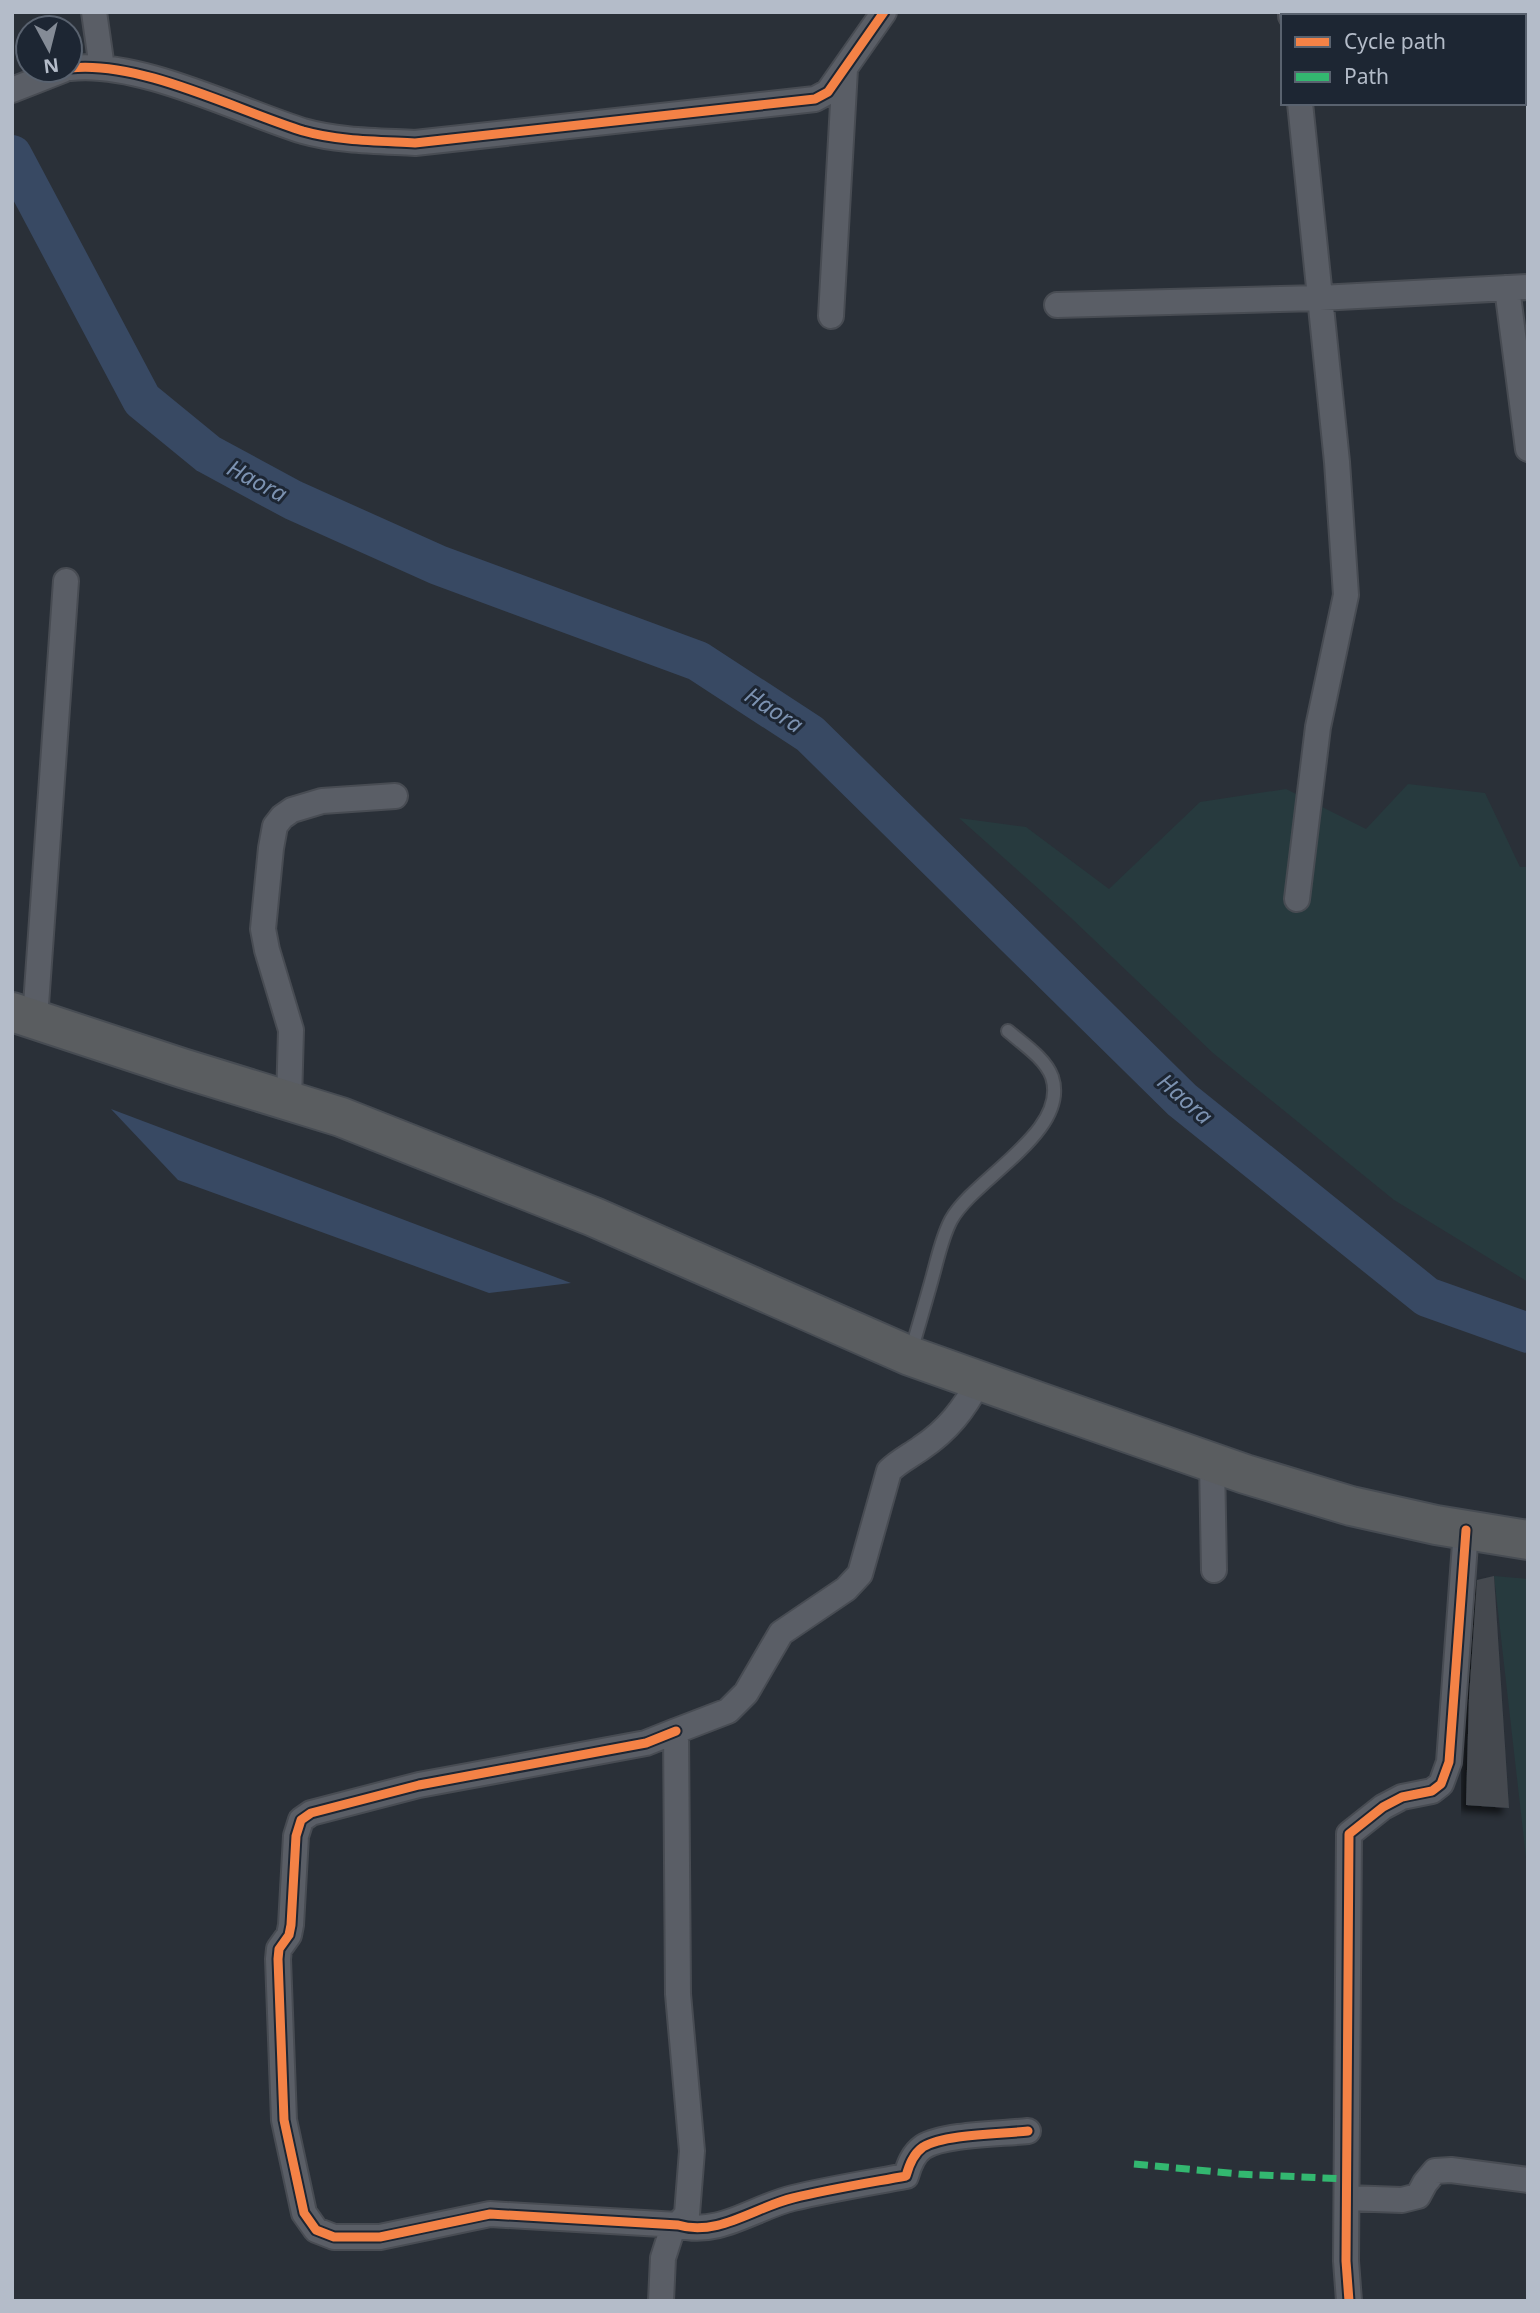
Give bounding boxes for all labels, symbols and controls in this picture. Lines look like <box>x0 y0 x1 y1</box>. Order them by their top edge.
north arrow <box>14 14 84 84</box>
legend <box>1281 14 1526 105</box>
text: Cycle path <box>1344 27 1446 55</box>
text: N <box>42 52 60 80</box>
text: Path <box>1344 62 1389 90</box>
water label: Haora <box>222 451 293 509</box>
water label: Haora <box>739 678 810 740</box>
water label: Haora <box>1151 1065 1220 1131</box>

